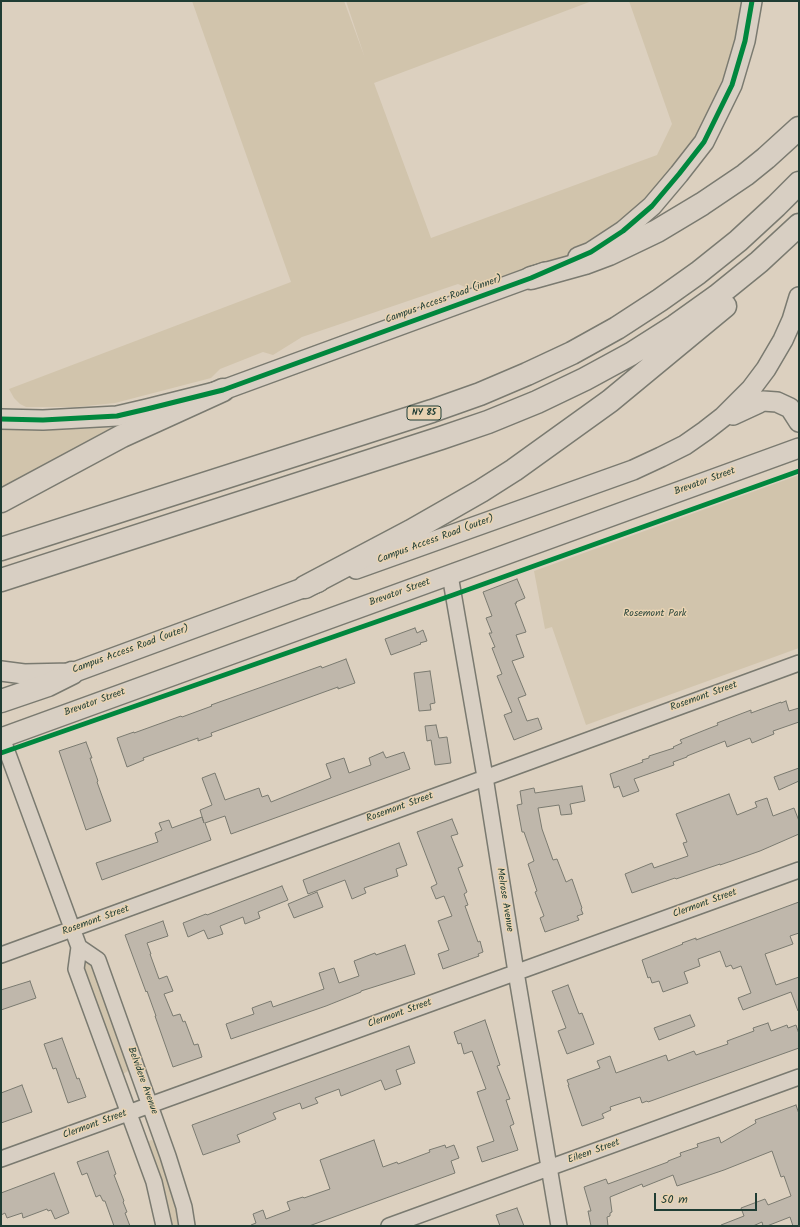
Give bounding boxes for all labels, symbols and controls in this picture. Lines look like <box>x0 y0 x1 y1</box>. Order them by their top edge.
street label: Campus Access Road (inner) <box>384 273 504 327</box>
road number: NY 85 <box>407 406 441 420</box>
street label: Brevator Street <box>673 465 737 499</box>
street label: Campus Access Road (outer) <box>376 513 496 567</box>
street label: Brevator Street <box>368 576 432 610</box>
park label: Rosemont Park <box>624 608 686 620</box>
street label: Campus Access Road (outer) <box>71 623 191 677</box>
street label: Rosemont Street <box>669 679 739 715</box>
street label: Brevator Street <box>63 686 127 720</box>
street label: Rosemont Street <box>365 790 435 826</box>
street label: Melrose Avenue <box>493 867 515 933</box>
street label: Clermont Street <box>671 887 739 921</box>
street label: Rosemont Street <box>61 903 131 939</box>
street label: Clermont Street <box>366 997 434 1031</box>
street label: Belvidere Avenue <box>124 1046 160 1116</box>
street label: Clermont Street <box>61 1108 129 1142</box>
street label: Eileen Street <box>566 1137 622 1167</box>
scale bar <box>656 1185 759 1211</box>
text: 50 m <box>661 1190 688 1209</box>

